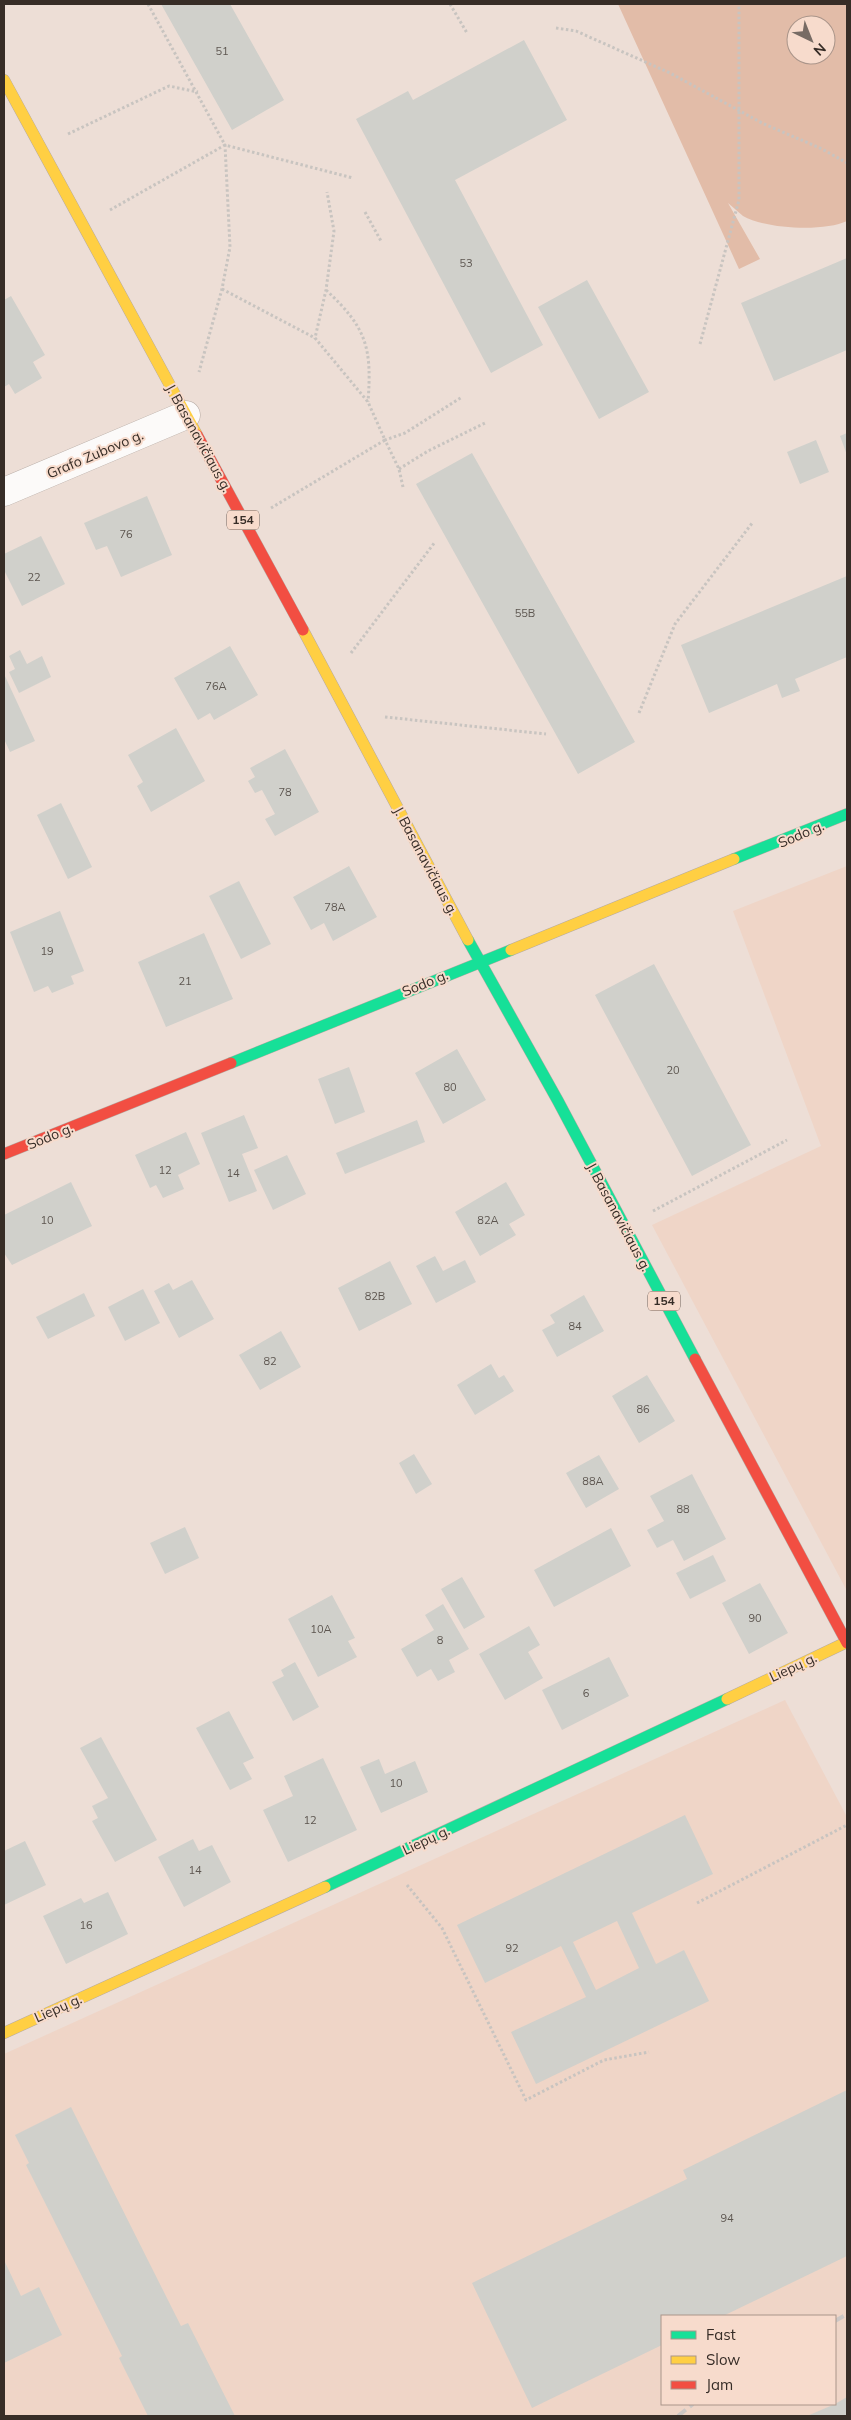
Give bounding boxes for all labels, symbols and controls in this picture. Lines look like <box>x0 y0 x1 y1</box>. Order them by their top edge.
north arrow <box>786 15 836 65</box>
text: N <box>810 39 830 60</box>
house number: 51 <box>215 44 229 58</box>
house number: 53 <box>459 256 473 270</box>
street label: J. Basanavičiaus g. <box>162 381 236 495</box>
street label: Grafo Zubovo g. <box>44 426 146 482</box>
road number: 154 <box>227 510 259 530</box>
house number: 76 <box>119 527 133 541</box>
house number: 22 <box>27 570 41 584</box>
house number: 55B <box>515 606 535 620</box>
house number: 76A <box>205 679 227 693</box>
house number: 78 <box>278 785 292 799</box>
street label: J. Basanavičiaus g. <box>390 803 462 919</box>
street label: Sodo g. <box>775 816 827 852</box>
house number: 78A <box>324 900 346 914</box>
house number: 19 <box>40 944 54 958</box>
street label: Sodo g. <box>399 966 451 1000</box>
house number: 21 <box>178 974 192 988</box>
house number: 20 <box>666 1063 680 1077</box>
house number: 80 <box>443 1080 457 1094</box>
street label: Sodo g. <box>24 1119 76 1153</box>
street label: J. Basanavičiaus g. <box>583 1159 655 1275</box>
house number: 12 <box>158 1163 172 1177</box>
house number: 14 <box>226 1166 240 1180</box>
house number: 10 <box>40 1213 54 1227</box>
house number: 82A <box>477 1213 499 1227</box>
house number: 82B <box>365 1289 385 1303</box>
road number: 154 <box>648 1292 680 1310</box>
house number: 84 <box>568 1319 582 1333</box>
house number: 82 <box>263 1354 277 1368</box>
house number: 86 <box>636 1402 650 1416</box>
house number: 88A <box>582 1474 604 1488</box>
house number: 88 <box>676 1502 690 1516</box>
house number: 90 <box>748 1611 762 1625</box>
house number: 10A <box>310 1622 332 1636</box>
house number: 8 <box>437 1633 444 1647</box>
street label: Liepų g. <box>766 1648 820 1686</box>
house number: 6 <box>583 1686 590 1700</box>
house number: 10 <box>389 1776 403 1790</box>
house number: 12 <box>303 1813 317 1827</box>
street label: Liepų g. <box>399 1821 453 1859</box>
house number: 14 <box>188 1863 202 1877</box>
house number: 16 <box>79 1918 93 1932</box>
house number: 92 <box>505 1941 519 1955</box>
street label: Liepų g. <box>31 1990 85 2026</box>
house number: 94 <box>720 2211 734 2225</box>
legend <box>661 2315 836 2405</box>
text: Fast <box>706 2325 736 2344</box>
text: Slow <box>706 2350 740 2369</box>
text: Jam <box>706 2375 733 2394</box>

